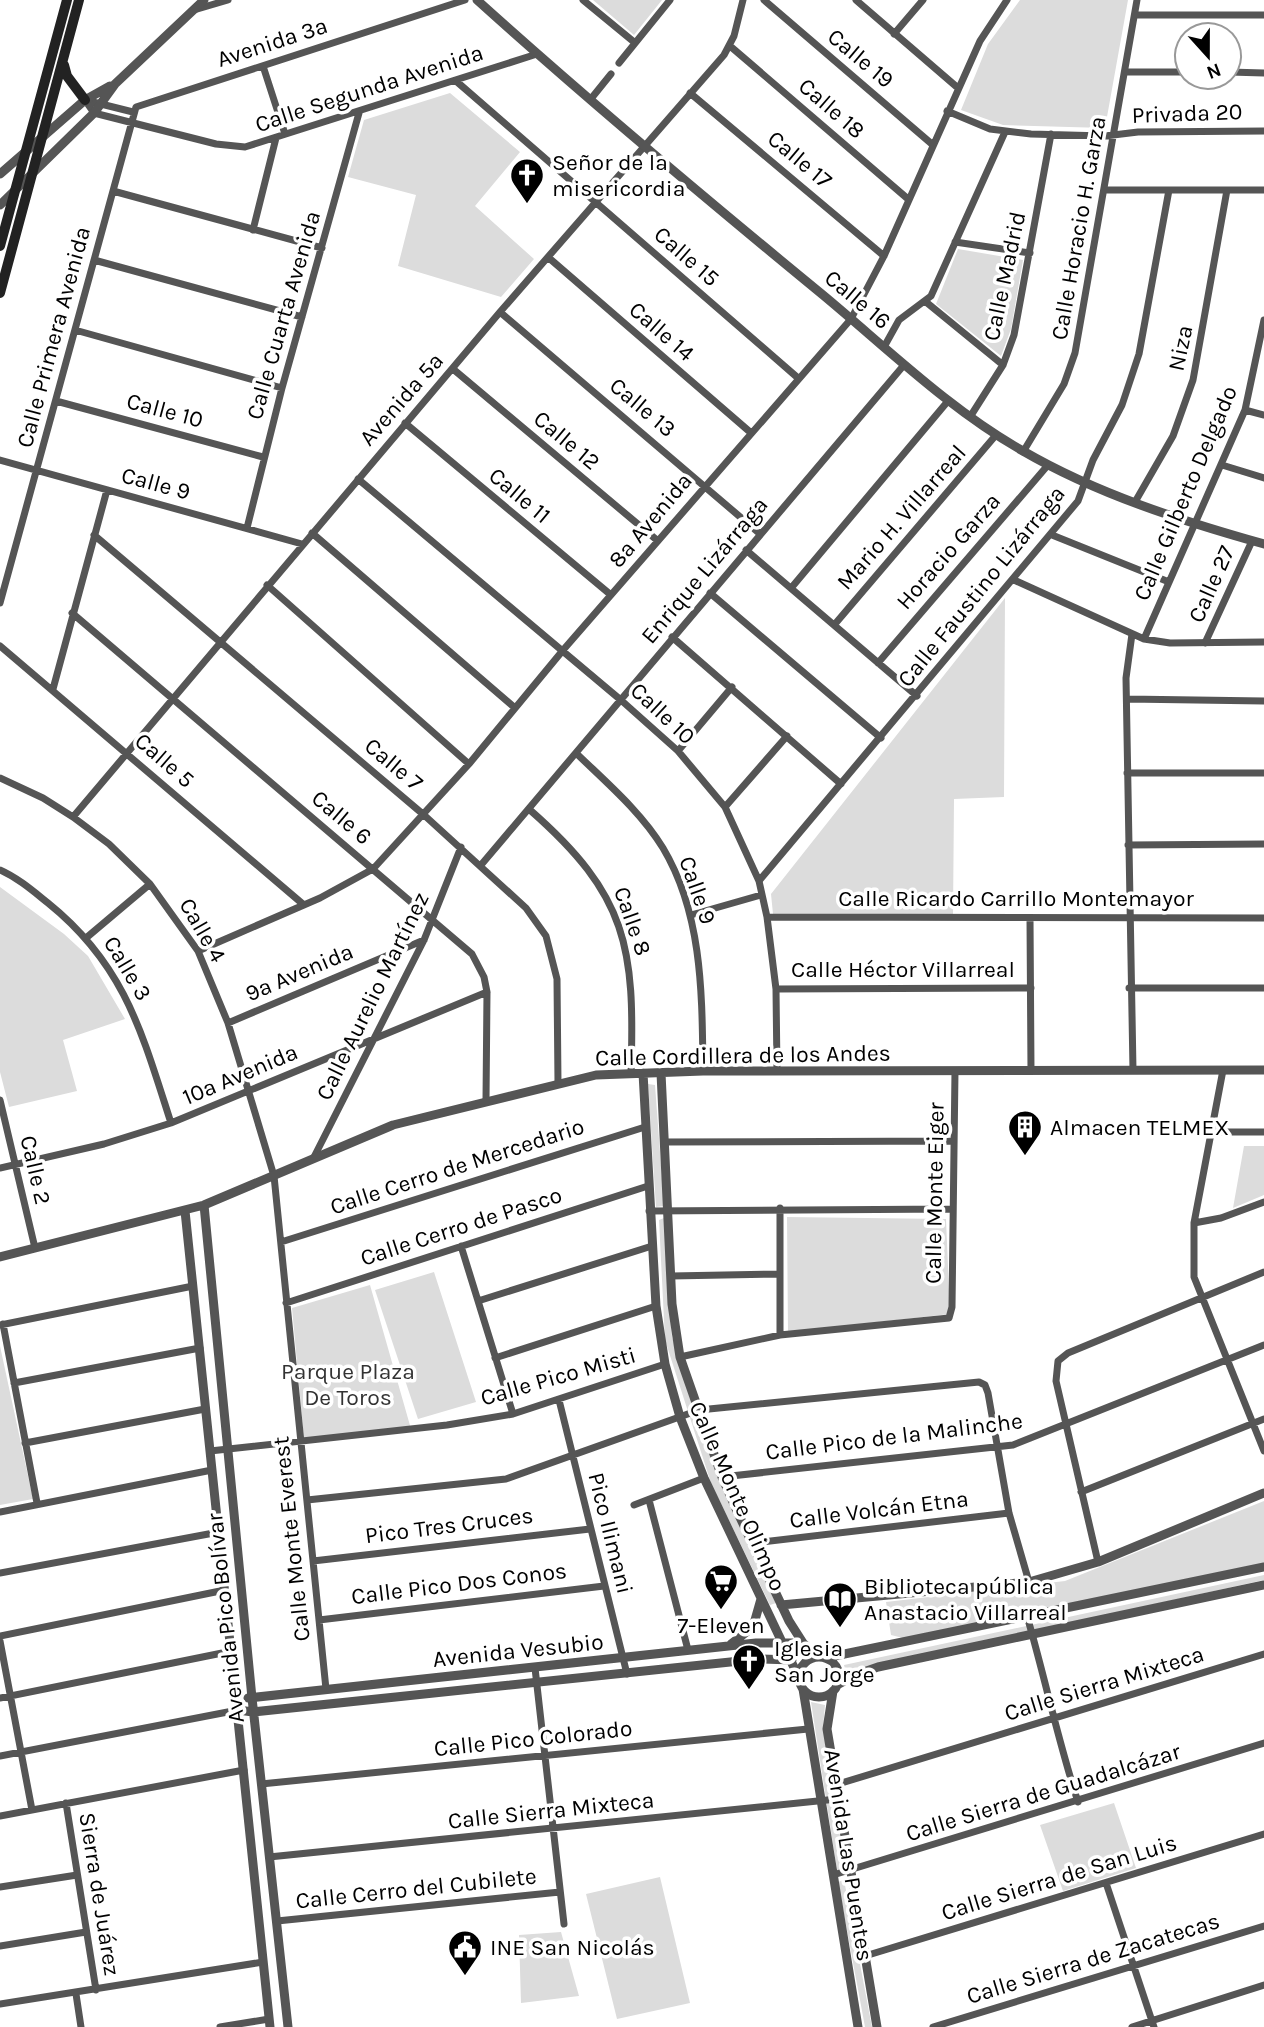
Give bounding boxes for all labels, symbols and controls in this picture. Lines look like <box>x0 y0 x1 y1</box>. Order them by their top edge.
street label: Avenida 3a <box>213 12 331 73</box>
north arrow <box>1173 21 1243 91</box>
street label: Calle 19 <box>822 23 899 94</box>
street label: Calle Segunda Avenida <box>252 39 487 138</box>
text: N <box>1203 58 1224 84</box>
street label: Calle 18 <box>793 72 870 144</box>
street label: Privada 20 <box>1131 98 1243 129</box>
street label: Calle Horacio H. Garza <box>1045 114 1111 342</box>
street label: Calle 17 <box>762 125 837 194</box>
place label: Señor de la misericordia <box>552 149 685 202</box>
church icon: Señor de la misericordia <box>508 156 546 205</box>
street label: Calle Cuarta Avenida <box>241 208 326 423</box>
street label: Calle Madrid <box>978 209 1031 343</box>
street label: Calle 15 <box>649 221 725 292</box>
street label: Calle Primera Avenida <box>11 224 96 451</box>
street label: Calle 16 <box>819 264 896 335</box>
street label: Calle 14 <box>624 296 700 367</box>
street label: Niza <box>1162 323 1198 373</box>
street label: Avenida 5a <box>354 347 449 451</box>
street label: Calle 13 <box>604 372 681 443</box>
street label: Calle Gilberto Delgado <box>1128 382 1243 605</box>
street label: Calle 10 <box>124 387 206 434</box>
street label: Calle 12 <box>528 405 605 476</box>
street label: Mario H. Villarreal <box>831 439 972 595</box>
street label: Calle 9 <box>118 461 193 506</box>
street label: Calle 11 <box>483 462 556 529</box>
street label: 8a Avenida <box>603 467 698 573</box>
street label: Calle Faustino Lizárraga <box>892 480 1071 692</box>
street label: Horacio Garza <box>891 488 1006 615</box>
street label: Enrique Lizárraga <box>635 492 773 649</box>
street label: Calle 27 <box>1183 542 1240 627</box>
street label: Calle 10 <box>625 677 700 750</box>
street label: Calle 5 <box>129 727 200 793</box>
street label: Calle 7 <box>359 732 428 797</box>
street label: Calle 6 <box>306 785 377 850</box>
street label: Calle 9 <box>673 853 722 928</box>
street label: Calle 8 <box>608 883 657 959</box>
street label: Calle Ricardo Carrillo Montemayor <box>838 885 1195 912</box>
street label: Calle Aurelio Martínez <box>310 888 435 1105</box>
street label: Calle 4 <box>173 893 232 967</box>
street label: Calle 3 <box>98 931 157 1005</box>
street label: 9a Avenida <box>241 938 357 1007</box>
street label: Calle Héctor Villarreal <box>791 956 1015 983</box>
street label: 10a Avenida <box>179 1038 302 1111</box>
street label: Calle Cordillera de los Andes <box>595 1039 891 1072</box>
street label: Calle Monte Eiger <box>919 1101 950 1284</box>
building icon: Almacen TELMEX <box>1006 1108 1044 1157</box>
street label: Calle Cerro de Mercedario <box>327 1113 588 1220</box>
place label: Almacen TELMEX <box>1050 1114 1229 1141</box>
street label: Calle 2 <box>14 1133 57 1207</box>
street label: Calle Cerro de Pasco <box>357 1181 565 1272</box>
street label: Calle Pico Misti <box>477 1341 639 1412</box>
park label: Parque Plaza De Toros <box>281 1358 415 1411</box>
street label: Calle Monte Olimpo <box>684 1397 791 1595</box>
street label: Calle Pico de la Malinche <box>764 1407 1024 1466</box>
street label: Calle Monte Everest <box>267 1435 316 1643</box>
street label: Pico Ilimani <box>582 1470 639 1597</box>
street label: Calle Volcán Etna <box>788 1485 970 1534</box>
street label: Pico Tres Cruces <box>363 1502 535 1549</box>
street label: Avenida Pico Bolívar <box>201 1511 250 1724</box>
street label: Calle Pico Dos Conos <box>350 1557 568 1610</box>
supermarket icon: 7-Eleven <box>702 1562 740 1611</box>
place label: Biblioteca pública Anastacio Villarreal <box>864 1573 1067 1626</box>
library icon: Biblioteca pública Anastacio Villarreal <box>821 1580 859 1629</box>
place label: 7-Eleven <box>677 1612 765 1639</box>
street label: Avenida Vesubio <box>431 1628 605 1673</box>
place label: Iglesia San Jorge <box>774 1635 875 1688</box>
street label: Calle Sierra Mixteca <box>1001 1640 1207 1727</box>
church icon: Iglesia San Jorge <box>730 1642 768 1691</box>
street label: Calle Pico Colorado <box>433 1715 634 1762</box>
street label: Calle Sierra de Guadalcázar <box>903 1738 1184 1847</box>
street label: Avenida Las Puentes <box>818 1747 879 1963</box>
street label: Calle Sierra Mixteca <box>447 1786 656 1835</box>
street label: Sierra de Juárez <box>73 1810 126 1978</box>
street label: Calle Sierra de San Luis <box>938 1829 1180 1926</box>
street label: Calle Cerro del Cubilete <box>294 1862 538 1915</box>
street label: Calle Sierra de Zacatecas <box>963 1907 1223 2010</box>
public building icon: INE San Nicolás <box>446 1928 484 1977</box>
place label: INE San Nicolás <box>490 1934 655 1961</box>

